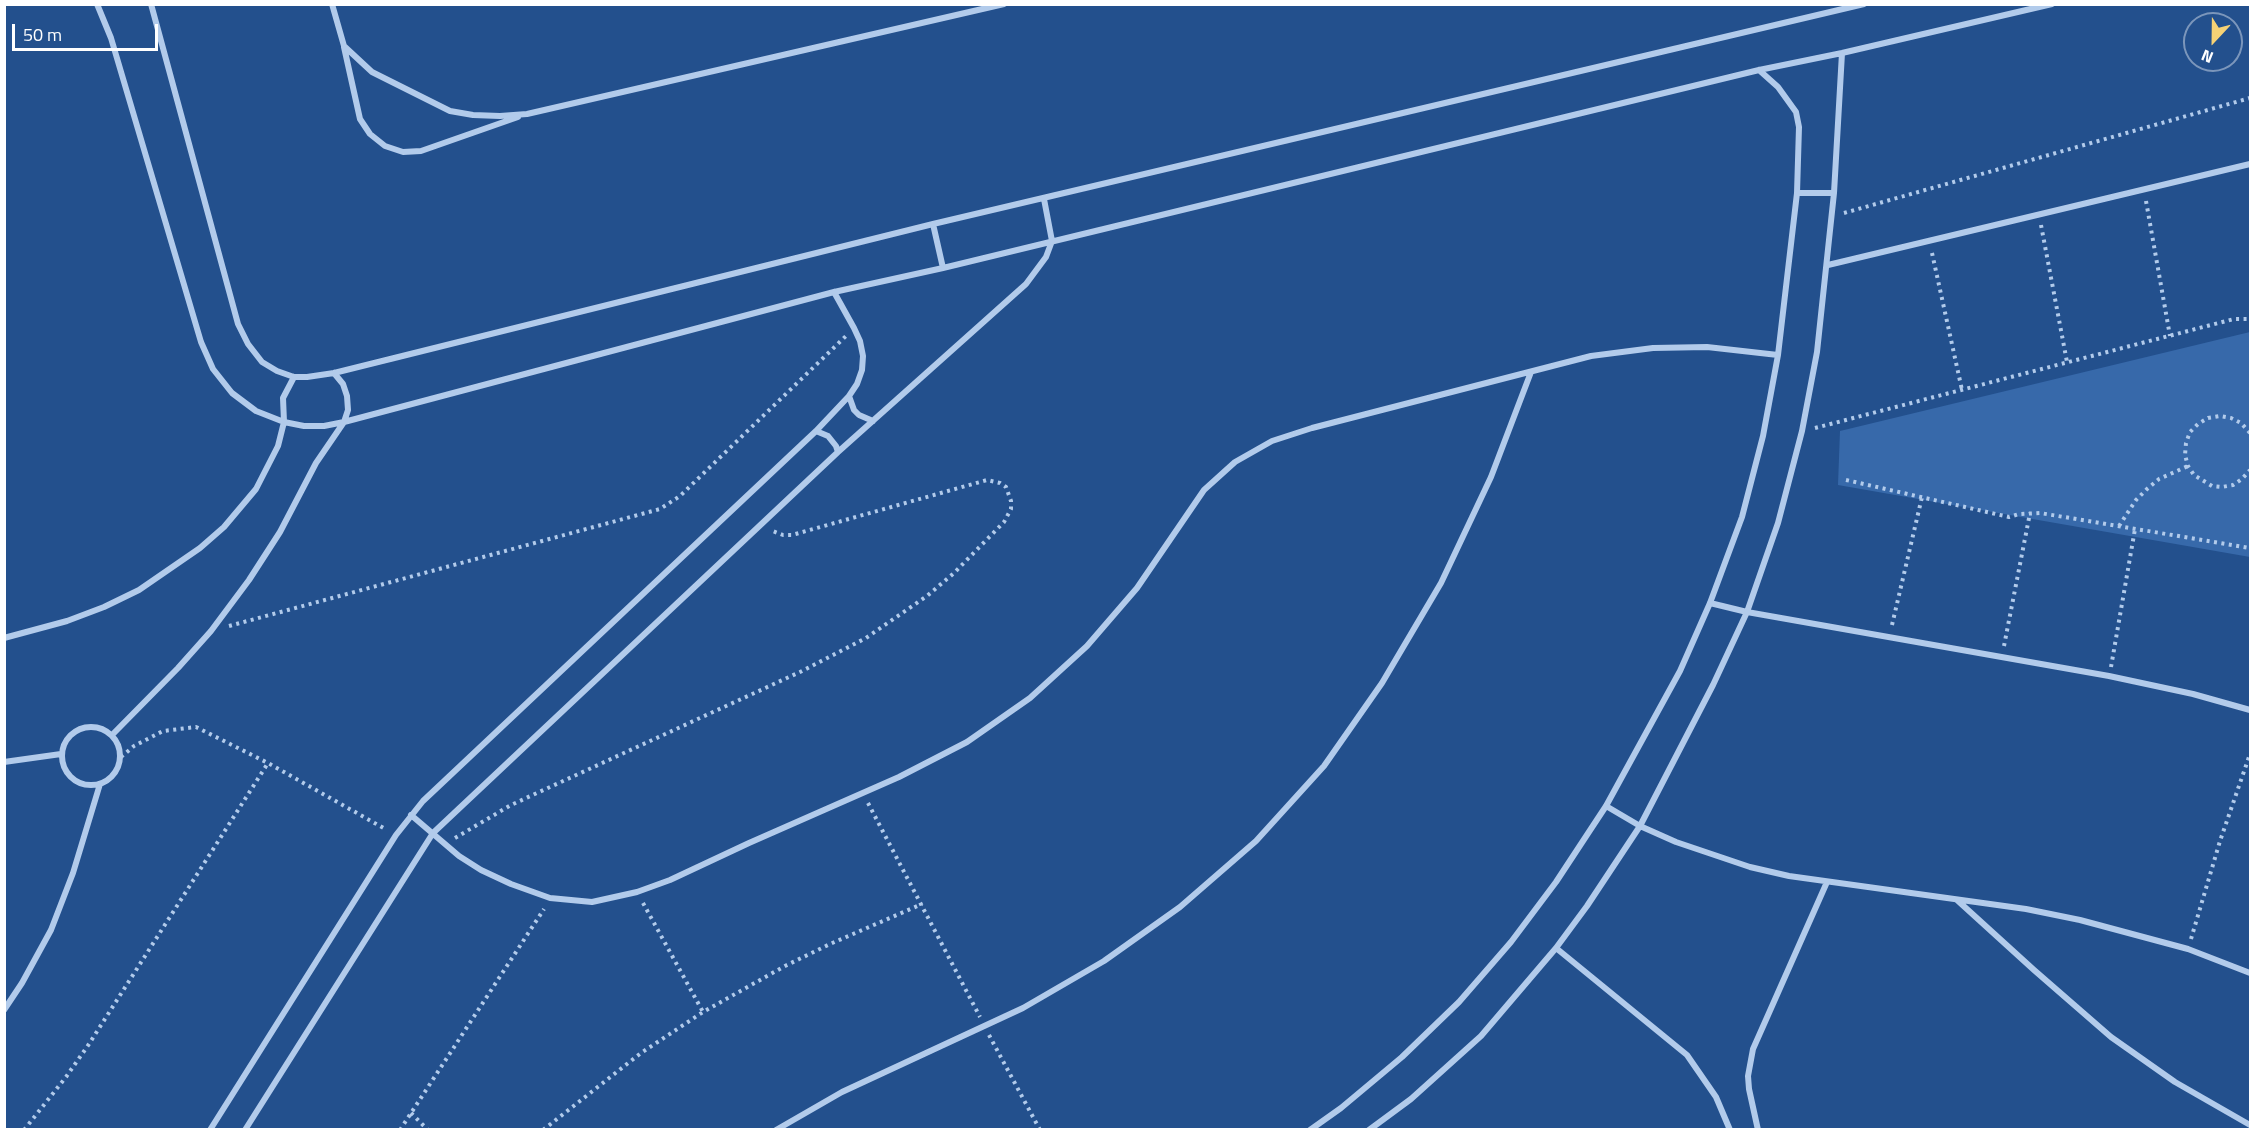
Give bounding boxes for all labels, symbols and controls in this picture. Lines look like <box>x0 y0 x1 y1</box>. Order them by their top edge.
scale bar <box>15 12 160 50</box>
north arrow <box>2183 12 2243 72</box>
text: 50 m <box>23 21 62 48</box>
text: N <box>2197 44 2217 70</box>

